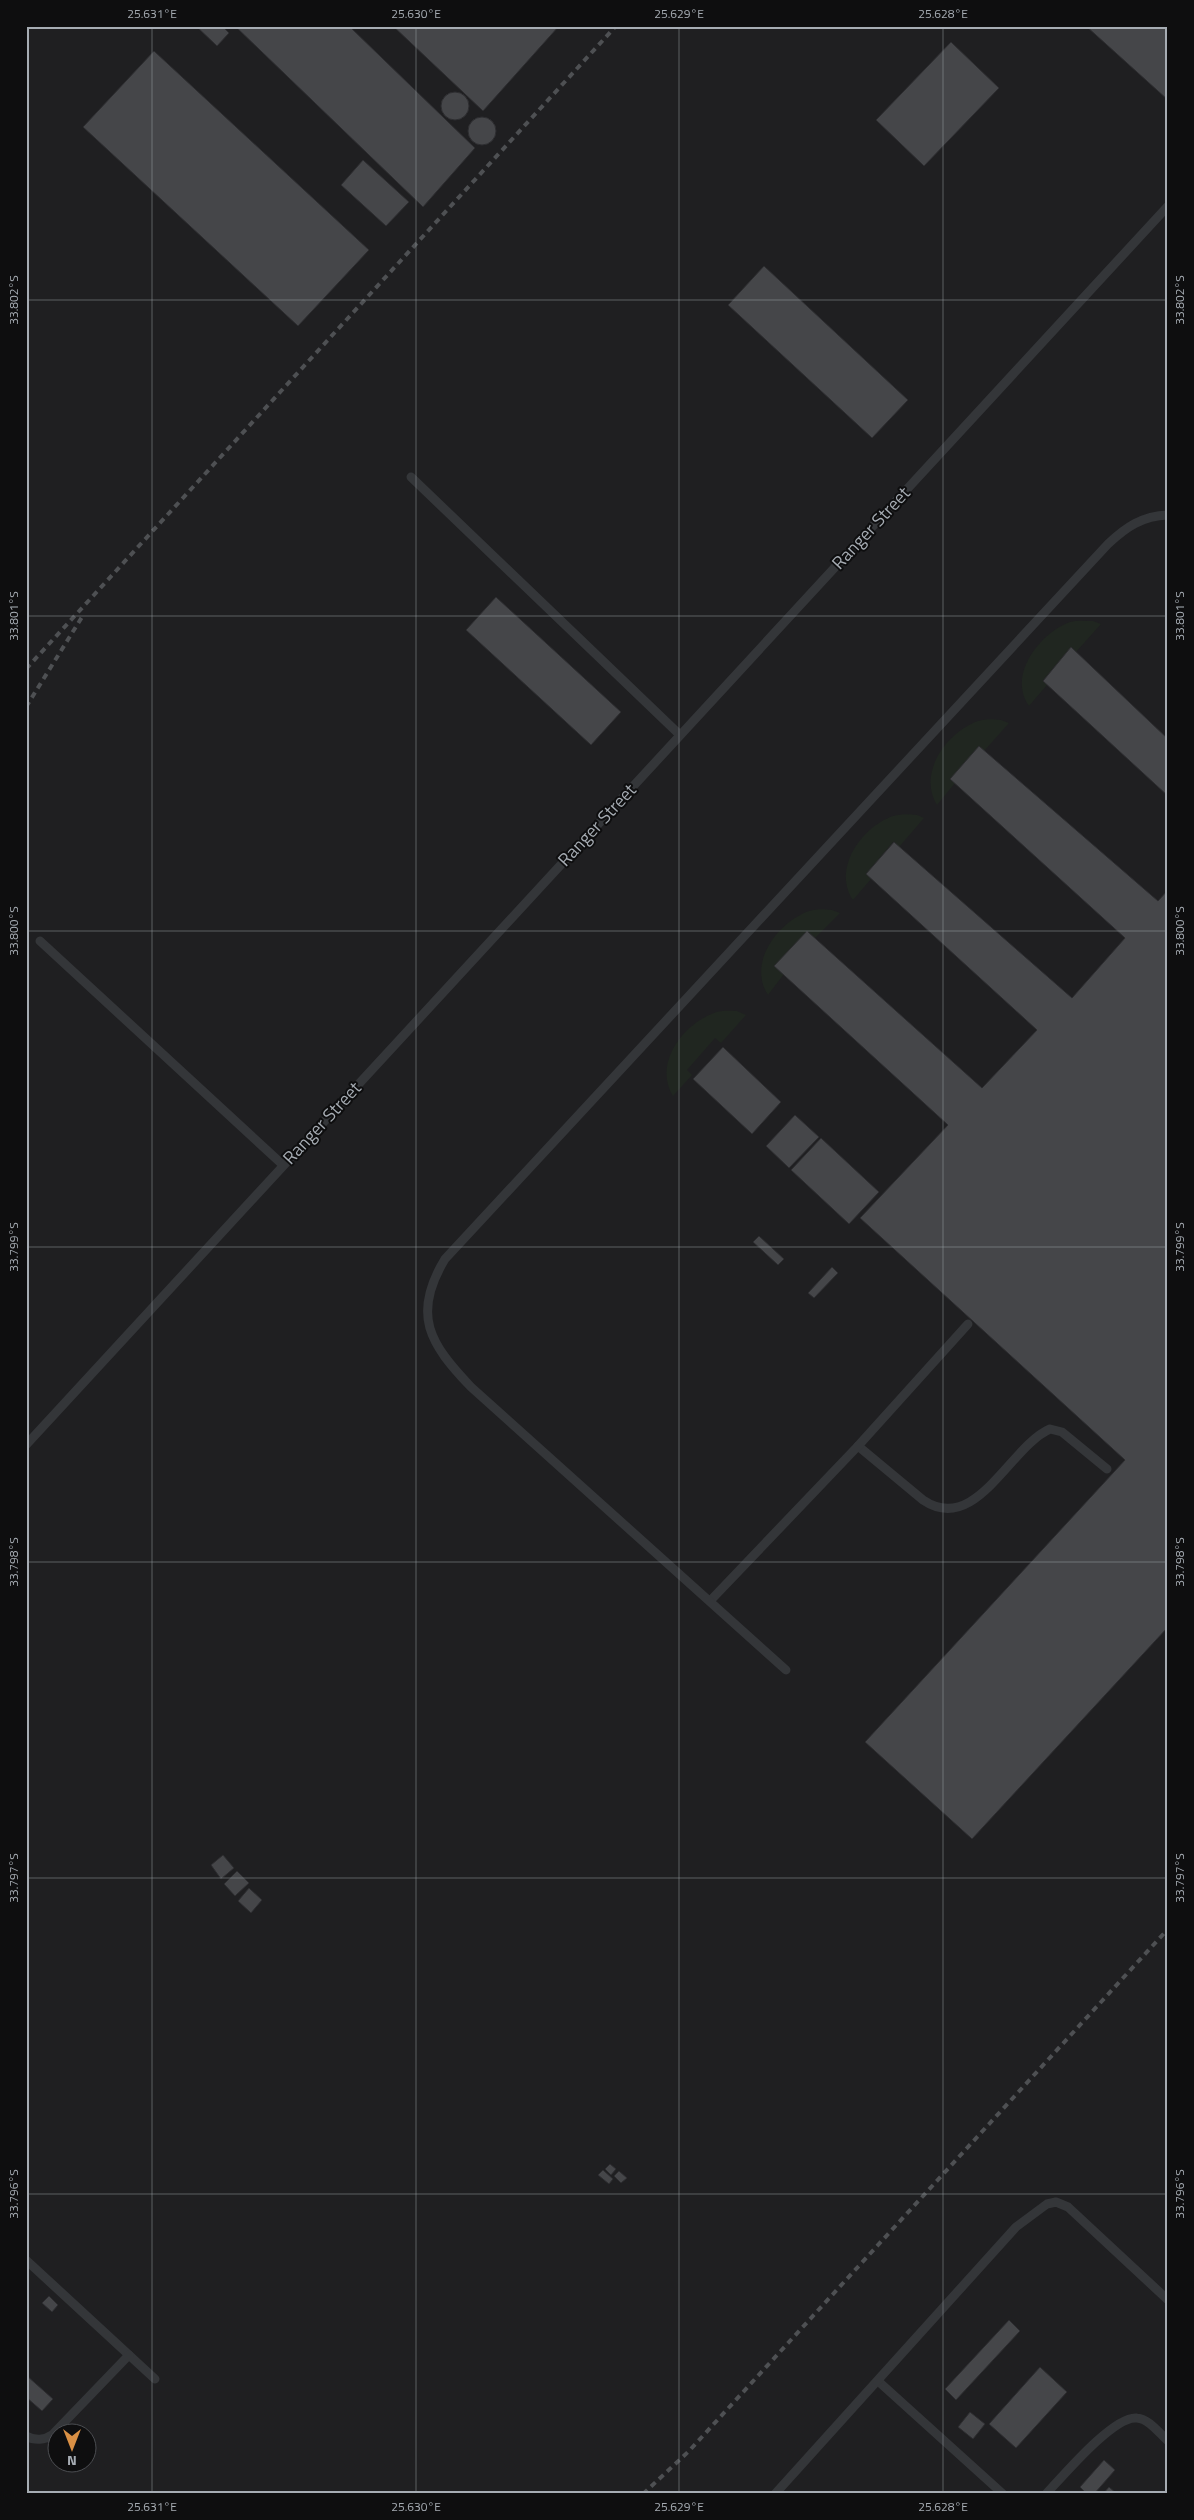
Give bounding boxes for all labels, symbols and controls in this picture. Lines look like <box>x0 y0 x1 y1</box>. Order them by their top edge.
text: 25.631°E <box>127 4 177 23</box>
text: 25.630°E <box>391 4 441 23</box>
text: 25.629°E <box>654 4 704 23</box>
text: 25.628°E <box>918 4 968 23</box>
text: 33.802°S <box>4 275 23 325</box>
text: 33.802°S <box>1170 275 1189 325</box>
street label: Ranger Street <box>825 480 917 575</box>
text: 33.801°S <box>4 591 23 641</box>
text: 33.801°S <box>1170 591 1189 641</box>
street label: Ranger Street <box>551 777 643 872</box>
text: 33.800°S <box>4 906 23 956</box>
text: 33.800°S <box>1170 906 1189 956</box>
street label: Ranger Street <box>276 1075 368 1170</box>
text: 33.799°S <box>4 1222 23 1272</box>
text: 33.799°S <box>1170 1222 1189 1272</box>
text: 33.798°S <box>4 1537 23 1587</box>
text: 33.798°S <box>1170 1537 1189 1587</box>
text: 33.797°S <box>4 1853 23 1903</box>
text: 33.797°S <box>1170 1853 1189 1903</box>
text: 33.796°S <box>4 2169 23 2219</box>
text: 33.796°S <box>1170 2169 1189 2219</box>
north arrow <box>48 2422 98 2472</box>
text: N <box>67 2451 77 2472</box>
text: 25.631°E <box>127 2497 177 2516</box>
text: 25.630°E <box>391 2497 441 2516</box>
text: 25.629°E <box>654 2497 704 2516</box>
text: 25.628°E <box>918 2497 968 2516</box>

